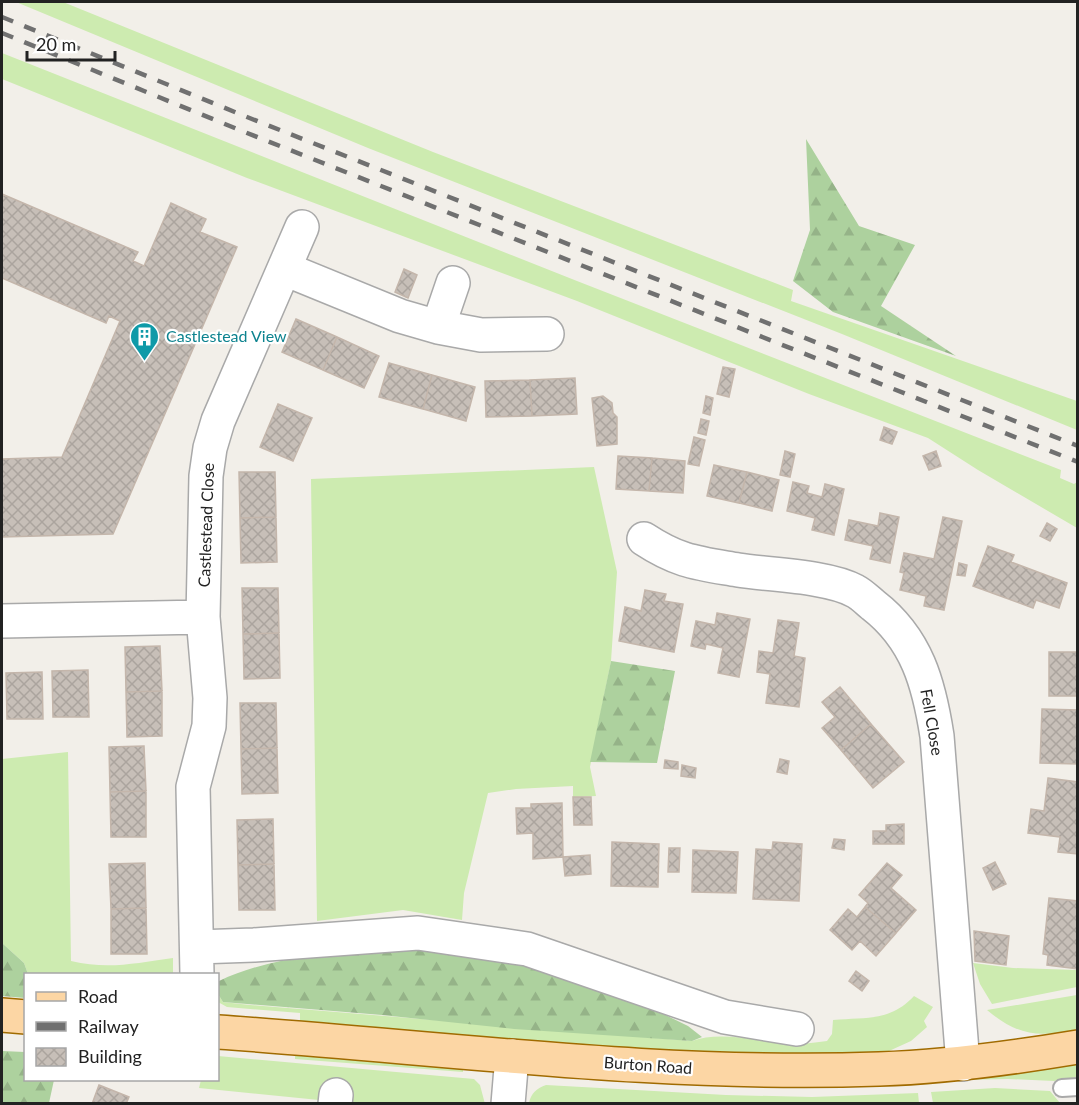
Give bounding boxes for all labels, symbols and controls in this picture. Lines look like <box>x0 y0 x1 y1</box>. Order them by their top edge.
scale bar <box>27 24 116 62</box>
text: 20 m <box>36 33 76 55</box>
building icon: Castlestead View <box>129 320 161 362</box>
place label: Castlestead View <box>166 326 287 345</box>
street label: Castlestead Close <box>194 462 217 588</box>
street label: Fell Close <box>917 687 948 757</box>
legend <box>24 973 219 1081</box>
text: Road <box>78 985 118 1007</box>
text: Railway <box>78 1015 139 1037</box>
text: Building <box>78 1045 142 1067</box>
street label: Burton Road <box>603 1052 693 1077</box>

